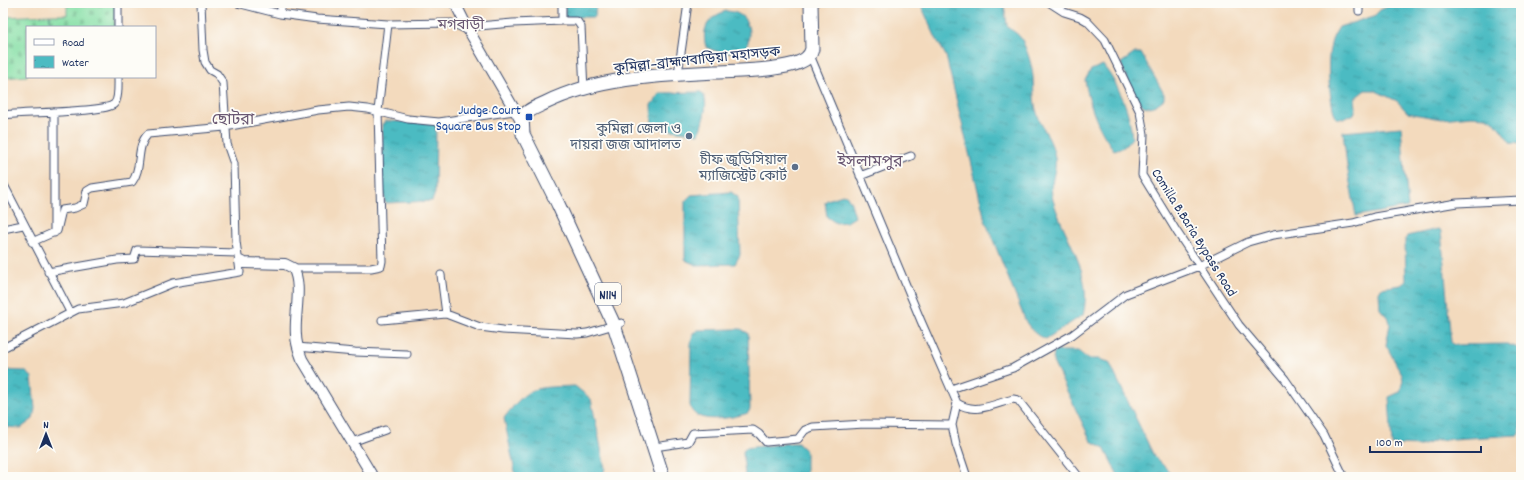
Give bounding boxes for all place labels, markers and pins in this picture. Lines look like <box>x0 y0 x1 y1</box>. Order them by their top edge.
place label: Judge Court Square Bus Stop <box>436 101 521 137</box>
marker: Judge Court Square Bus Stop <box>524 112 534 122</box>
place label: কুমিল্লা জেলা ও দায়রা জজ আদালত <box>569 120 682 156</box>
marker: কুমিল্লা জেলা ও দায়রা জজ আদালত <box>684 131 694 141</box>
place label: চীফ জুডিসিয়াল ম্যাজিস্ট্রেট কোর্ট <box>698 151 788 187</box>
marker: চীফ জুডিসিয়াল ম্যাজিস্ট্রেট কোর্ট <box>790 162 800 172</box>

